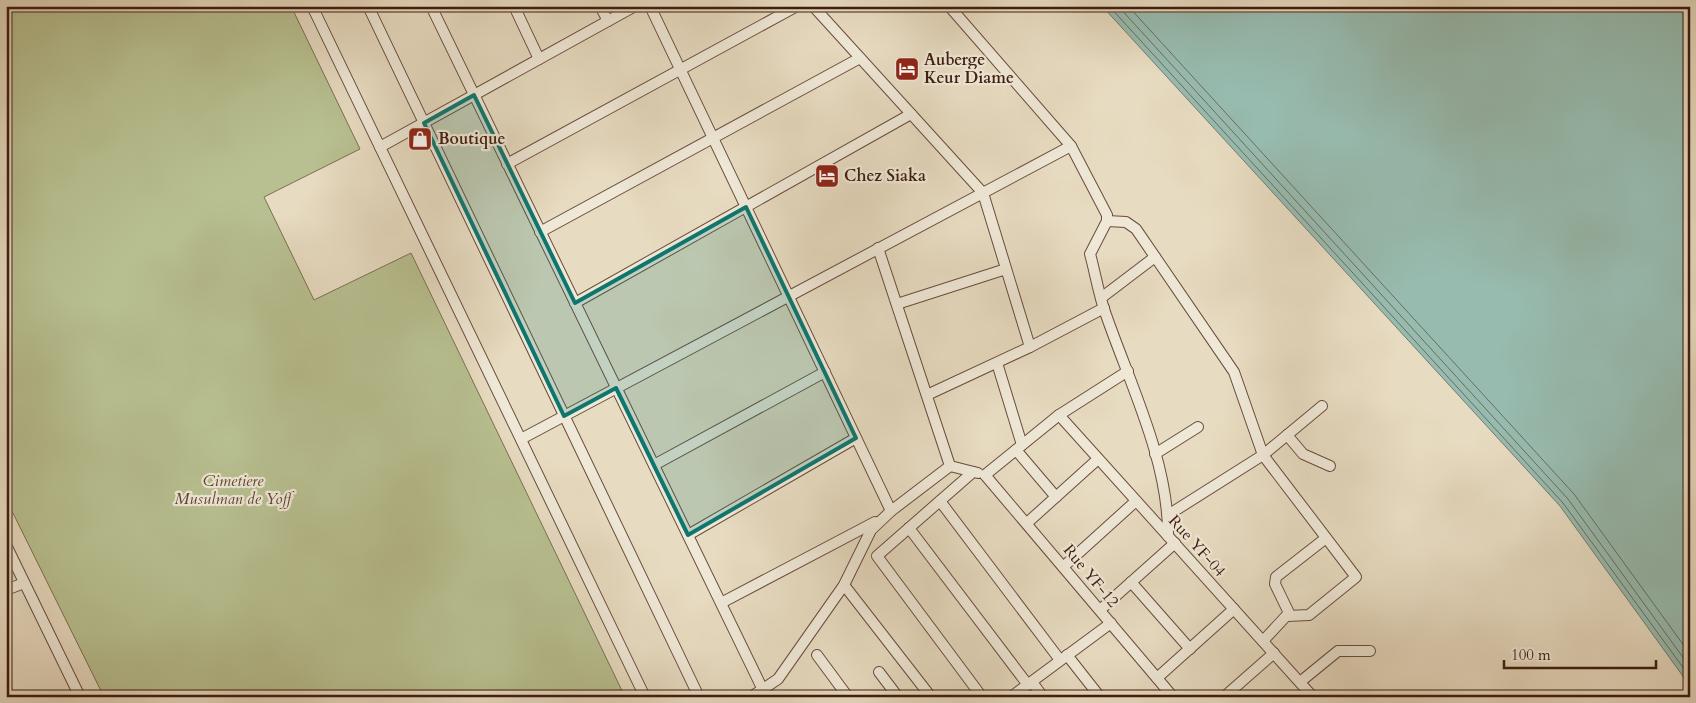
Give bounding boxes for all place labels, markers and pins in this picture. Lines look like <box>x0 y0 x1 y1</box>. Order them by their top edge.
place label: Auberge Keur Diame <box>924 49 1014 89</box>
hotel icon: Auberge Keur Diame <box>894 56 920 82</box>
shop icon: Boutique <box>407 126 433 152</box>
place label: Boutique <box>438 128 506 150</box>
hotel icon: Chez Siaka <box>814 163 840 189</box>
place label: Chez Siaka <box>844 165 926 187</box>

